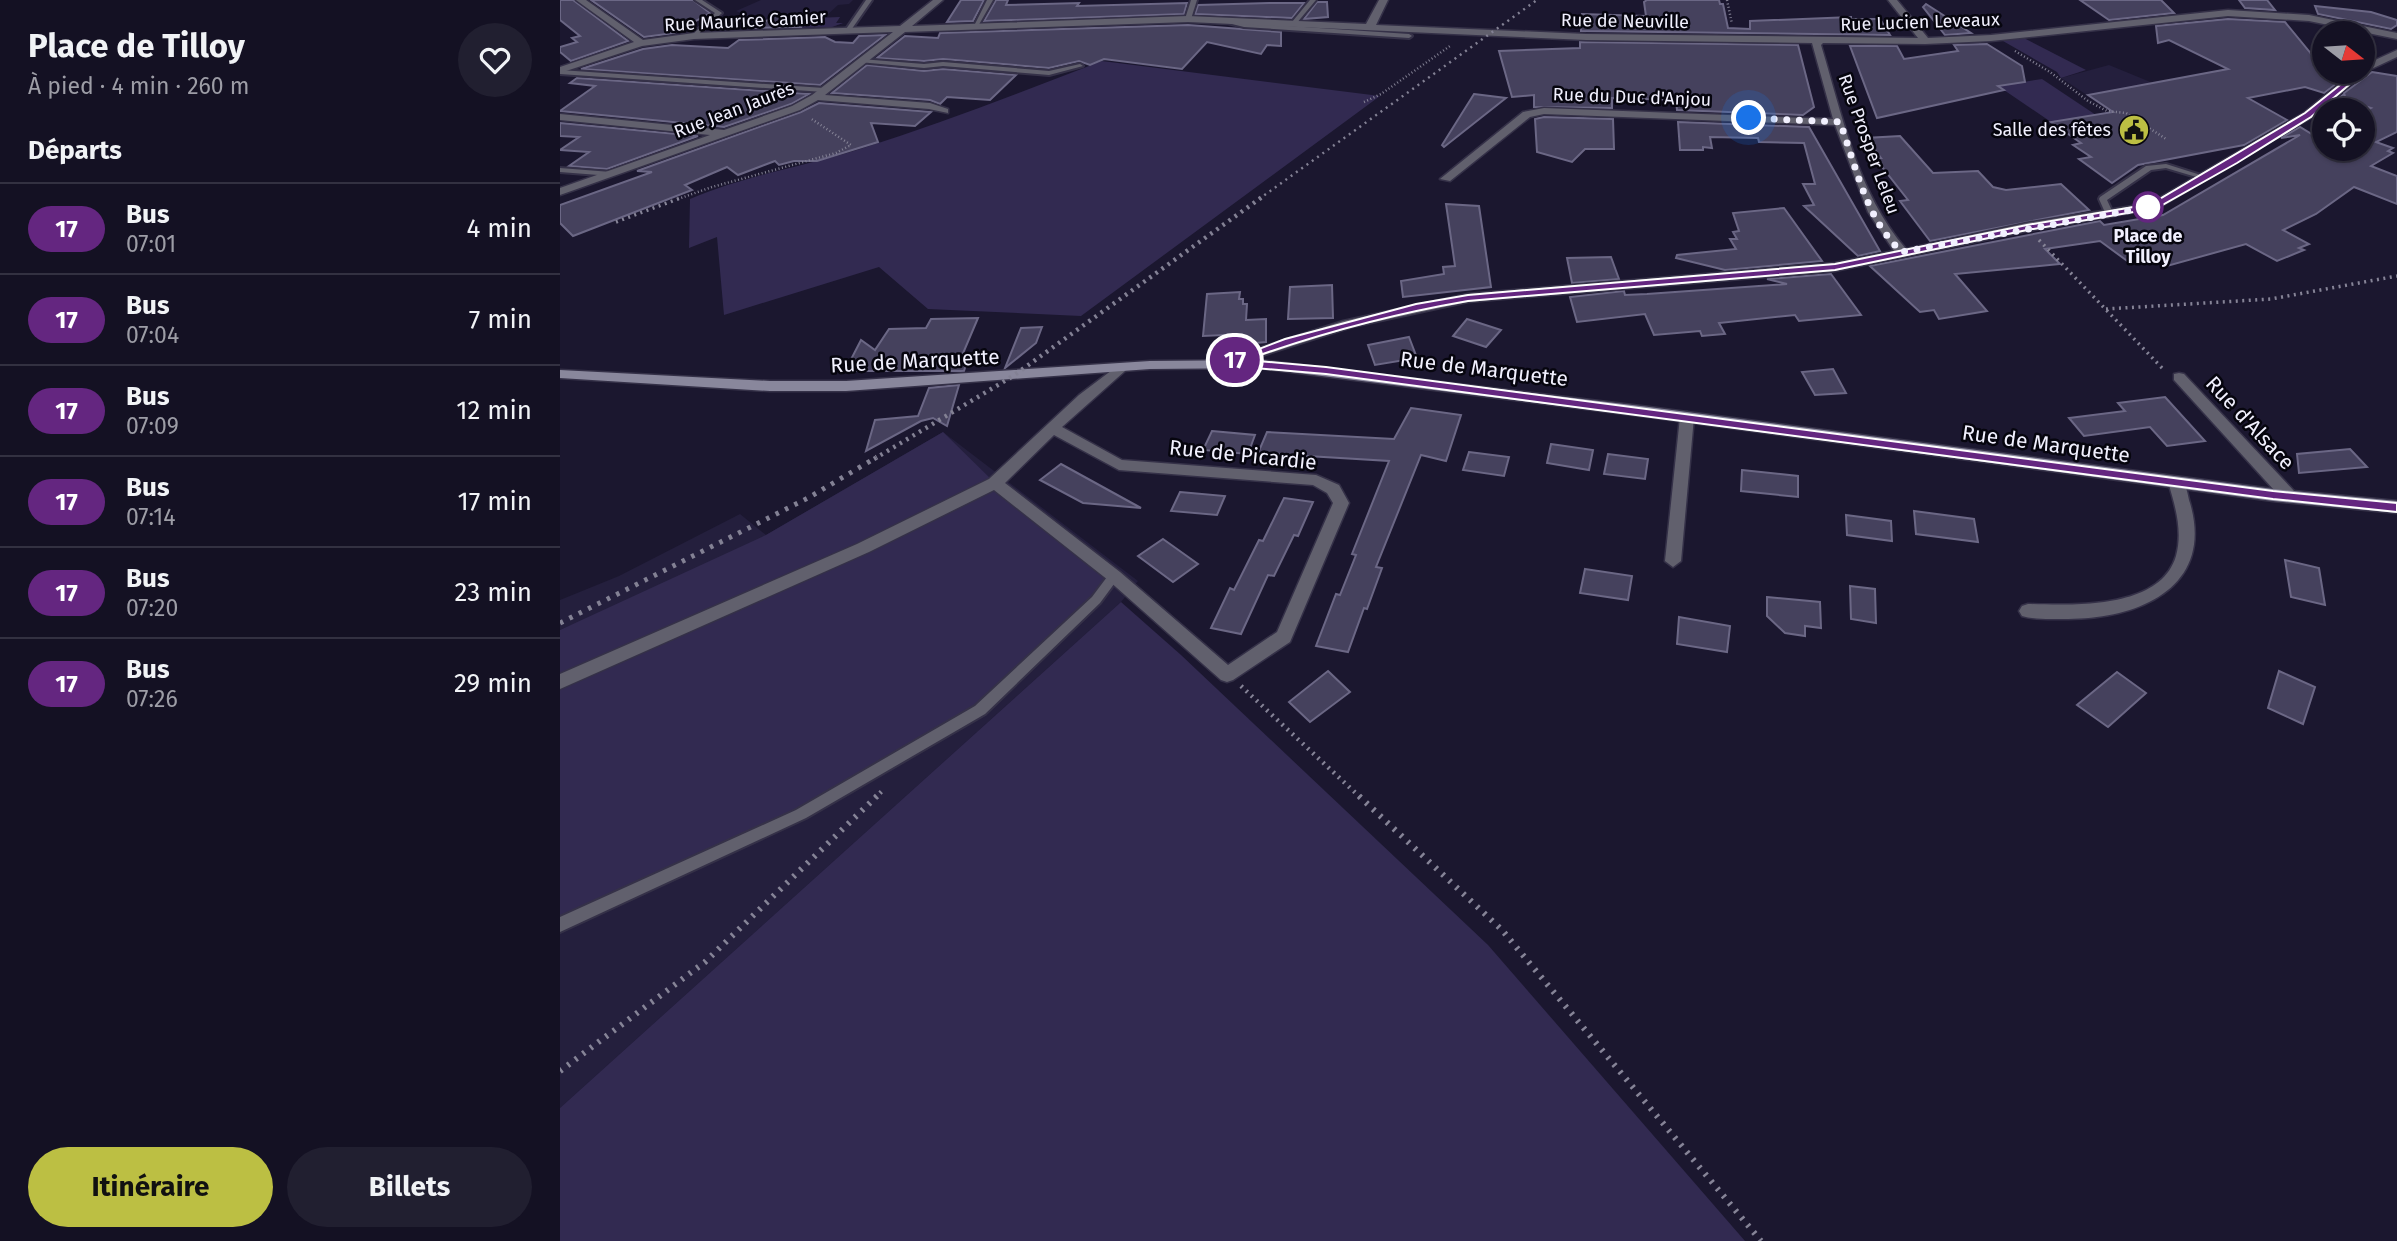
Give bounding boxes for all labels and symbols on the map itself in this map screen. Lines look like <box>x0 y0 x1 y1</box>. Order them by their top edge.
street label: Rue Maurice Camier <box>664 6 827 36</box>
street label: Rue Lucien Leveaux <box>1840 8 2000 36</box>
street label: Rue de Neuville <box>1561 9 1689 33</box>
north arrow <box>2312 21 2375 84</box>
street label: Rue Prosper Leleu <box>1833 71 1905 217</box>
street label: Rue Jean Jaurès <box>671 77 797 143</box>
street label: Rue du Duc d'Anjou <box>1552 83 1712 111</box>
your location <box>1731 100 1766 135</box>
public building icon: Salle des fêtes <box>2117 113 2151 147</box>
place label: Salle des fêtes <box>1993 119 2111 141</box>
marker: Place de Tilloy <box>2133 192 2163 222</box>
place label: Place de Tilloy <box>2114 225 2183 268</box>
line badge: 17 <box>1204 337 1266 383</box>
street label: Rue de Marquette <box>830 344 1000 378</box>
street label: Rue de Marquette <box>1398 346 1570 392</box>
street label: Rue d'Alsace <box>2200 371 2300 475</box>
street label: Rue de Marquette <box>1960 419 2132 469</box>
street label: Rue de Picardie <box>1168 434 1318 476</box>

